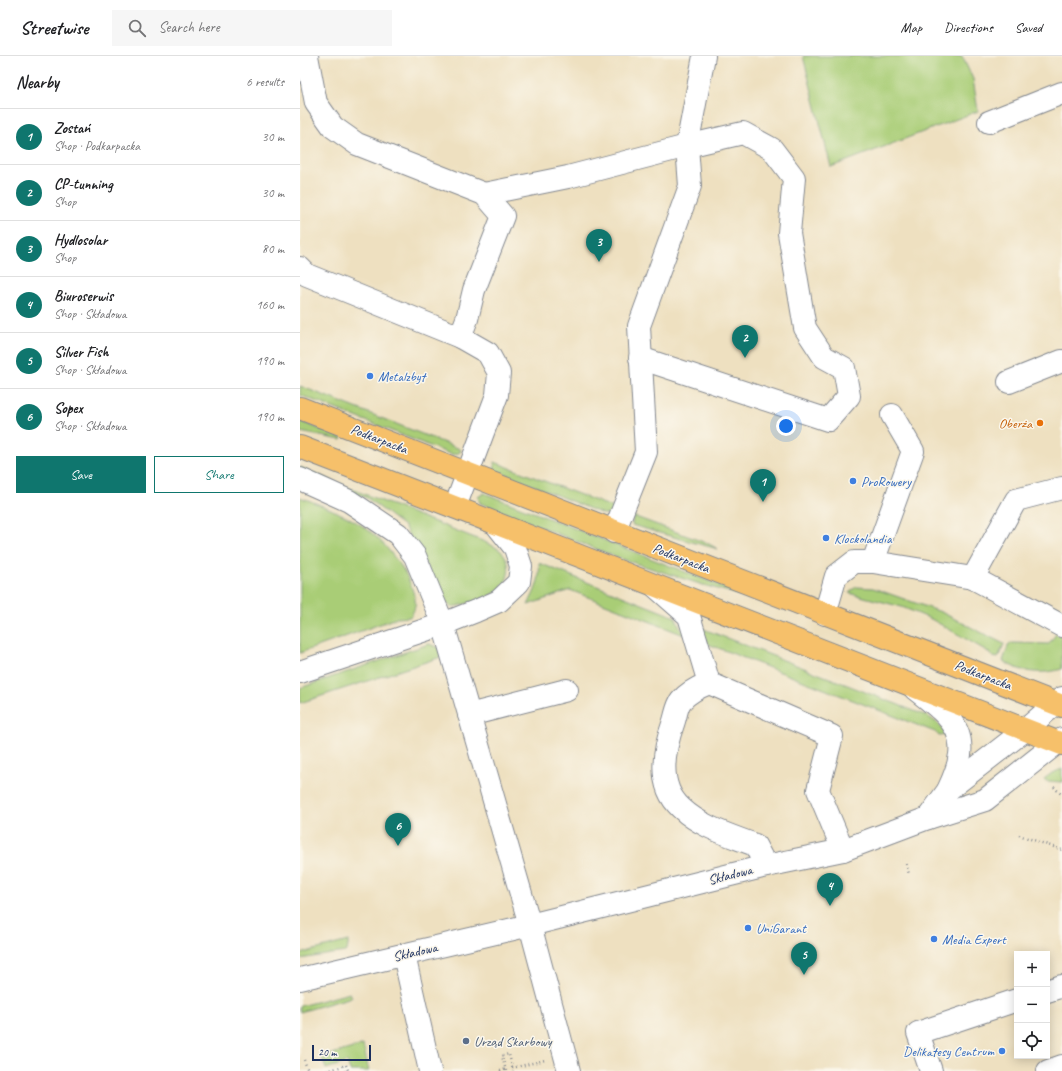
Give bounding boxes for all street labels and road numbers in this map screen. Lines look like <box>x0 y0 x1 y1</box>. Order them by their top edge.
street label: Podkarpacka <box>348 420 411 458</box>
street label: Podkarpacka <box>650 539 713 577</box>
street label: Podkarpacka <box>952 656 1015 694</box>
street label: Składowa <box>706 861 755 889</box>
street label: Składowa <box>391 938 440 965</box>

